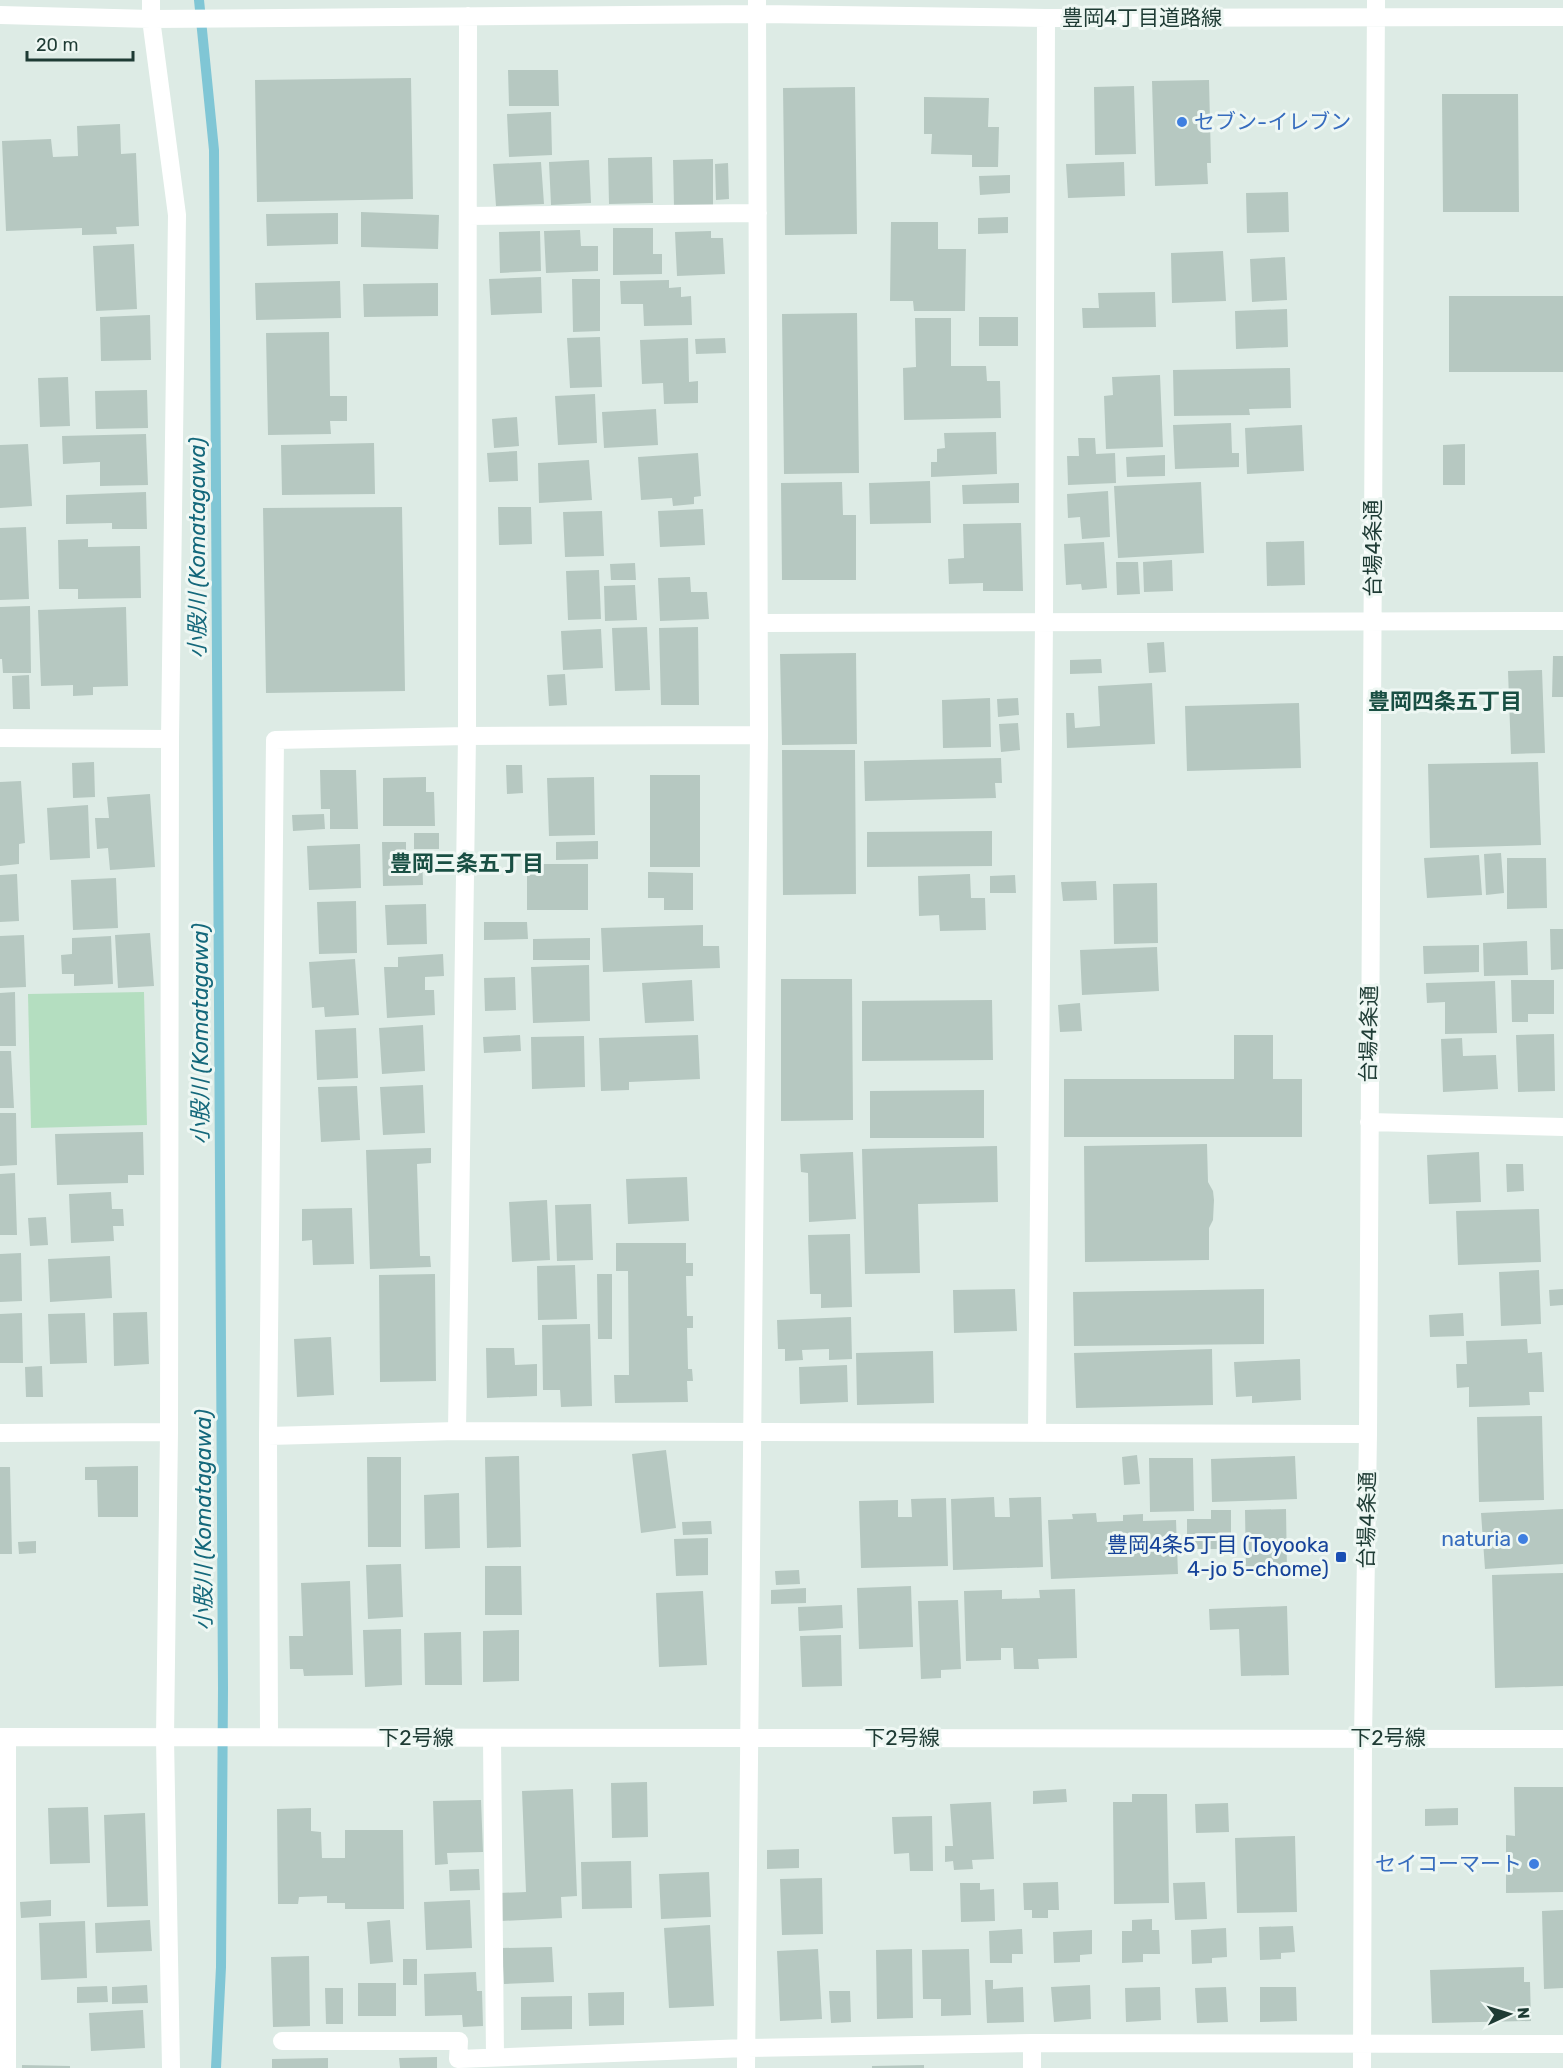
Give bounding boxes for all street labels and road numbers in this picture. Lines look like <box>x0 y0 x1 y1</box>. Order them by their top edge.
street label: 豊岡4丁目道路線 <box>1062 5 1222 30</box>
street label: 台場4条通 <box>1360 499 1385 597</box>
street label: 台場4条通 <box>1355 985 1382 1083</box>
street label: 台場4条通 <box>1353 1471 1380 1569</box>
street label: 下2号線 <box>378 1725 454 1750</box>
street label: 下2号線 <box>864 1725 940 1750</box>
street label: 下2号線 <box>1350 1725 1426 1750</box>

